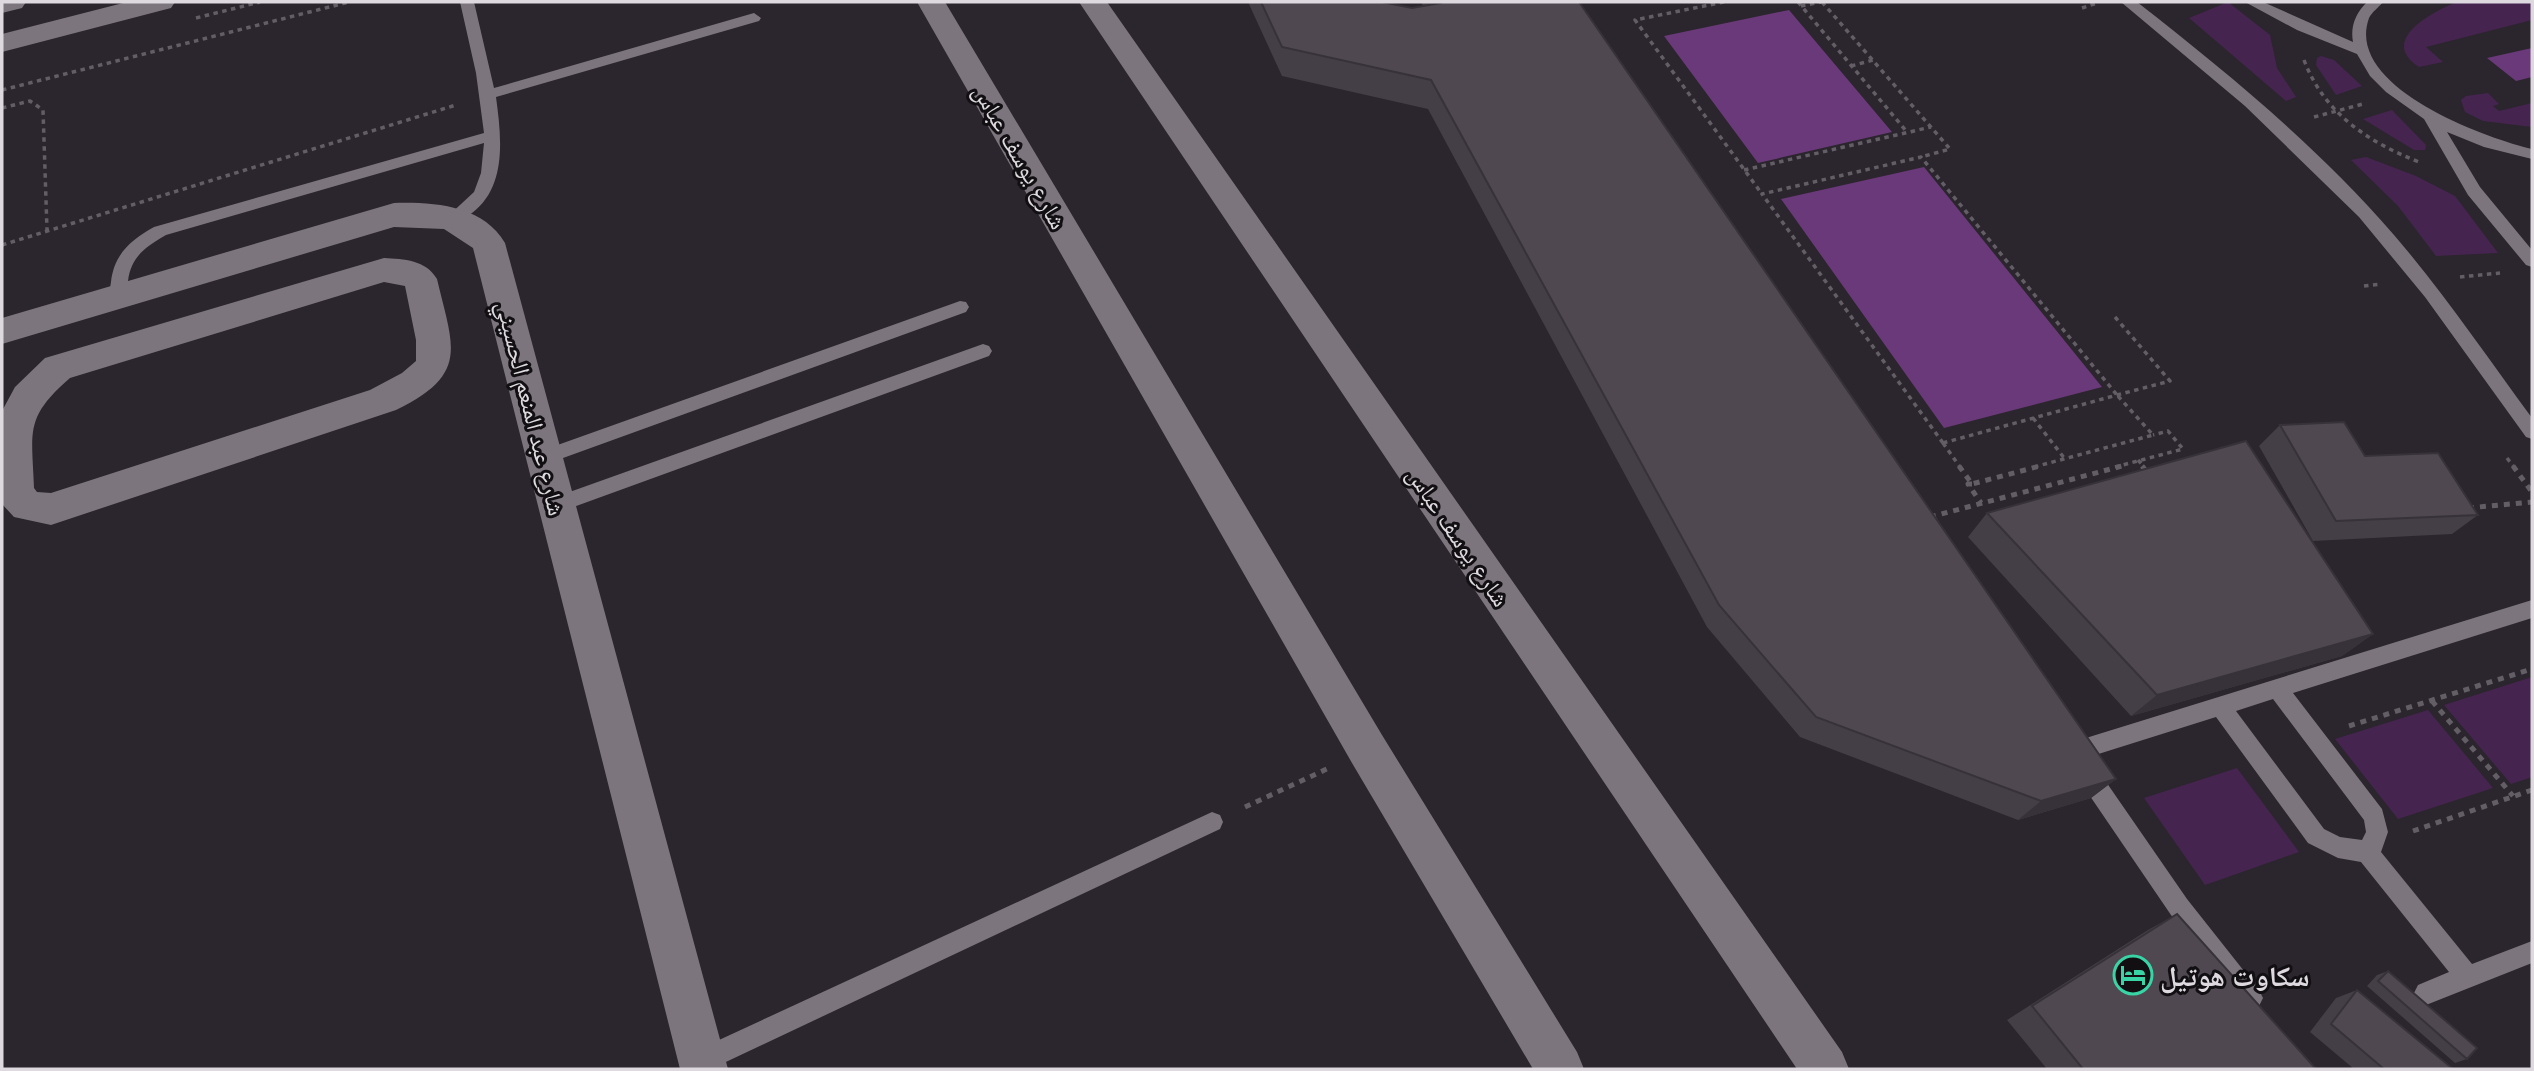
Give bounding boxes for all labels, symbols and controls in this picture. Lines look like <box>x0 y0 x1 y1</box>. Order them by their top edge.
street label: شارع يوسف عباس <box>966 77 1076 235</box>
street label: شارع عبد المنعم الحسيني <box>485 297 575 520</box>
street label: شارع يوسف عباس <box>1400 459 1518 613</box>
hotel icon: سكاوت هوتيل <box>2112 954 2154 996</box>
place label: سكاوت هوتيل <box>2160 956 2310 994</box>

